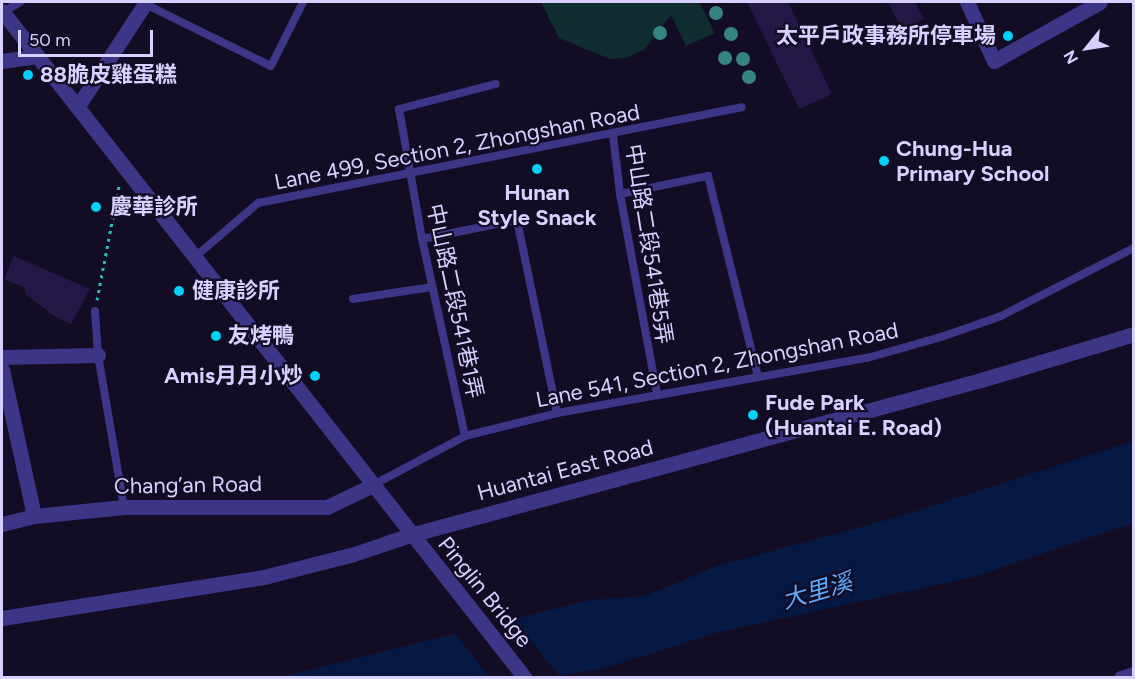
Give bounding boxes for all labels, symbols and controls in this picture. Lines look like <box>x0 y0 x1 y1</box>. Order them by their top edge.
scale bar <box>21 18 156 56</box>
north arrow <box>1057 18 1117 78</box>
place label: 太平戶政事務所停車場 <box>776 23 996 49</box>
text: 50 m <box>29 29 71 51</box>
marker: 太平戶政事務所停車場 <box>1001 29 1015 43</box>
text: N <box>1060 47 1082 67</box>
place label: 88脆皮雞蛋糕 <box>40 62 177 88</box>
marker: 88脆皮雞蛋糕 <box>21 68 35 82</box>
street label: Lane 499, Section 2, Zhongshan Road <box>272 99 642 195</box>
place label: Chung-Hua Primary School <box>896 135 1049 186</box>
street label: 中山路二段541巷5弄 <box>620 142 678 346</box>
marker: Chung-Hua Primary School <box>877 154 891 168</box>
marker: Hunan Style Snack <box>530 162 544 176</box>
place label: Hunan Style Snack <box>477 179 597 230</box>
place label: 慶華診所 <box>110 194 198 220</box>
marker: 慶華診所 <box>87 198 105 216</box>
street label: 中山路二段541巷1弄 <box>421 201 489 401</box>
place label: 健康診所 <box>192 278 280 304</box>
marker: 健康診所 <box>170 282 188 300</box>
street label: Lane 541, Section 2, Zhongshan Road <box>534 317 900 413</box>
place label: 友烤鴨 <box>228 323 294 349</box>
marker: 友烤鴨 <box>209 329 223 343</box>
place label: Amis月月小炒 <box>164 363 303 389</box>
marker: Amis月月小炒 <box>308 369 322 383</box>
place label: Fude Park (Huantai E. Road) <box>765 389 942 440</box>
marker: Fude Park (Huantai E. Road) <box>746 408 760 422</box>
street label: Huantai East Road <box>474 434 656 506</box>
street label: Chang’an Road <box>114 471 262 499</box>
street label: Pinglin Bridge <box>432 531 538 653</box>
water label: 大里溪 <box>778 567 856 615</box>

